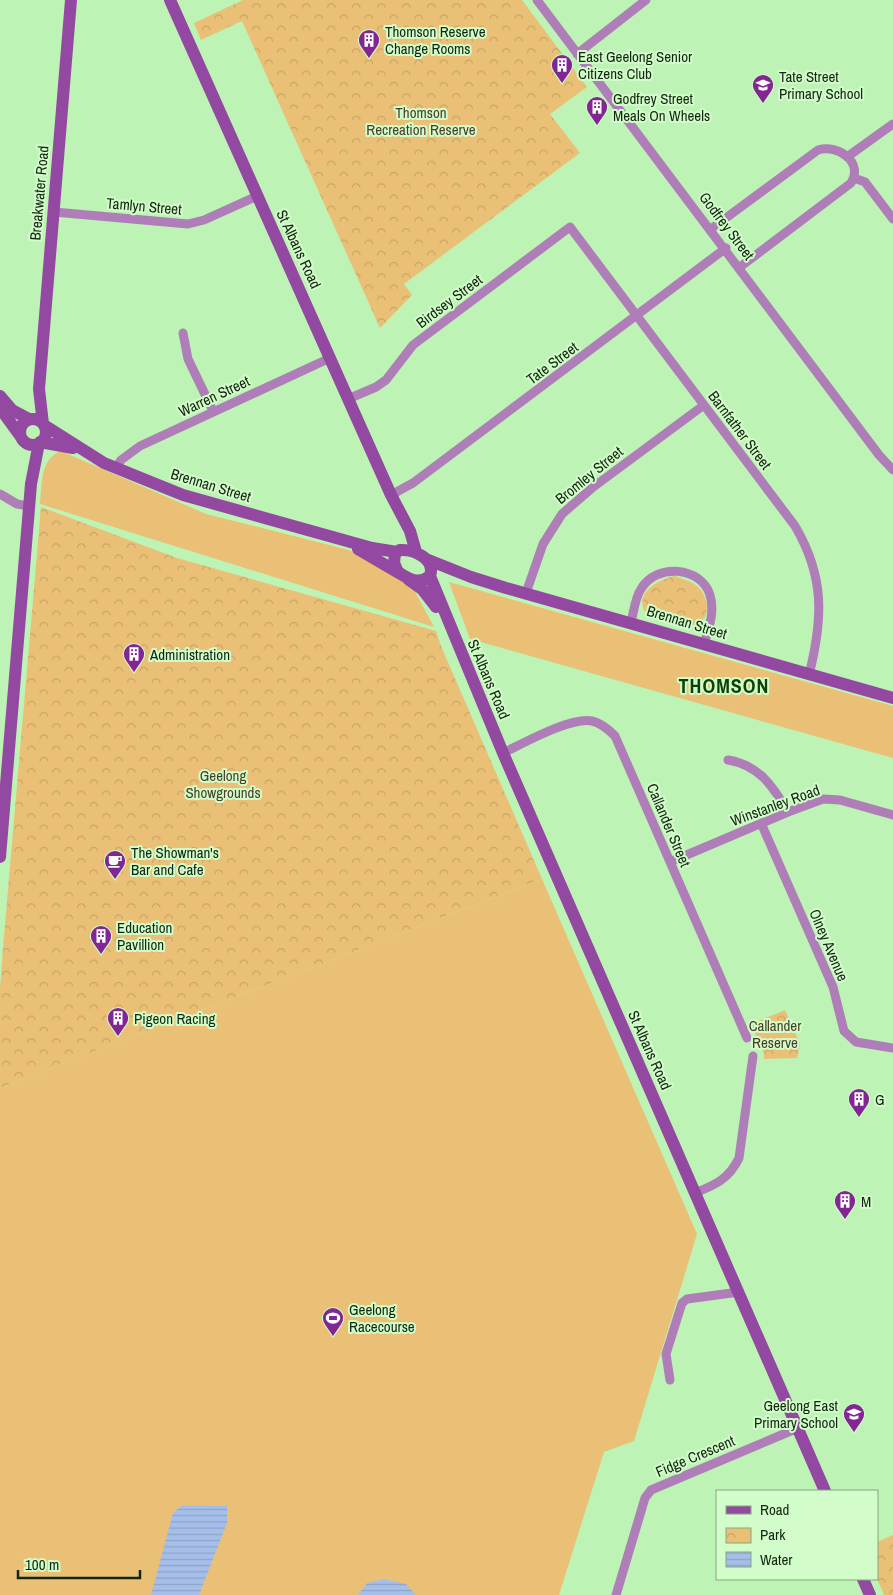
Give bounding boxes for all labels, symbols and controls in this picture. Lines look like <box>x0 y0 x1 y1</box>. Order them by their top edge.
place label: Thomson Reserve Change Rooms <box>385 21 486 59</box>
building icon: Thomson Reserve Change Rooms <box>357 28 381 59</box>
place label: East Geelong Senior Citizens Club <box>578 46 692 84</box>
building icon: East Geelong Senior Citizens Club <box>550 53 574 84</box>
place label: Tate Street Primary School <box>779 66 863 104</box>
school or university icon: Tate Street Primary School <box>751 73 775 104</box>
place label: Godfrey Street Meals On Wheels <box>613 88 710 126</box>
building icon: Godfrey Street Meals On Wheels <box>585 95 609 126</box>
park label: Thomson Recreation Reserve <box>366 102 476 140</box>
street label: Breakwater Road <box>24 145 54 241</box>
street label: Godfrey Street <box>695 188 760 265</box>
street label: Tamlyn Street <box>106 192 183 220</box>
street label: St Albans Road <box>272 206 326 292</box>
street label: Birdsey Street <box>412 269 487 333</box>
street label: Tate Street <box>522 336 583 389</box>
street label: Warren Street <box>175 370 253 422</box>
street label: Barnfather Street <box>703 386 777 474</box>
street label: Bromley Street <box>551 441 628 509</box>
street label: Brennan Street <box>168 463 254 507</box>
street label: Brennan Street <box>644 600 730 644</box>
street label: St Albans Road <box>463 636 515 722</box>
building icon: Administration <box>122 642 146 673</box>
place label: Administration <box>149 644 230 665</box>
district label: THOMSON <box>679 672 769 699</box>
park label: Geelong Showgrounds <box>185 765 261 803</box>
street label: Winstanley Road <box>727 779 823 831</box>
street label: Callander Street <box>642 780 696 871</box>
place label: The Showman's Bar and Cafe <box>131 842 219 880</box>
cafe icon: The Showman's Bar and Cafe <box>103 849 127 880</box>
street label: Olney Avenue <box>804 906 854 984</box>
place label: Education Pavillion <box>117 917 172 955</box>
building icon: Education Pavillion <box>89 924 113 955</box>
building icon: Pigeon Racing <box>106 1006 130 1037</box>
street label: St Albans Road <box>623 1007 677 1093</box>
place label: Pigeon Racing <box>134 1008 216 1029</box>
park label: Callander Reserve <box>749 1015 801 1053</box>
building icon: G <box>847 1087 871 1118</box>
place label: G <box>875 1089 885 1110</box>
building icon: M <box>833 1189 857 1220</box>
place label: M <box>861 1191 871 1212</box>
place label: Geelong Racecourse <box>349 1299 415 1337</box>
sports icon: Geelong Racecourse <box>321 1306 345 1337</box>
place label: Geelong East Primary School <box>754 1395 839 1433</box>
school or university icon: Geelong East Primary School <box>842 1402 866 1433</box>
street label: Fidge Crescent <box>652 1430 738 1482</box>
legend <box>716 1490 878 1580</box>
text: Road <box>760 1499 789 1520</box>
text: Park <box>760 1524 786 1545</box>
scale bar <box>18 1548 140 1580</box>
text: Water <box>760 1549 792 1570</box>
text: 100 m <box>25 1554 59 1575</box>

